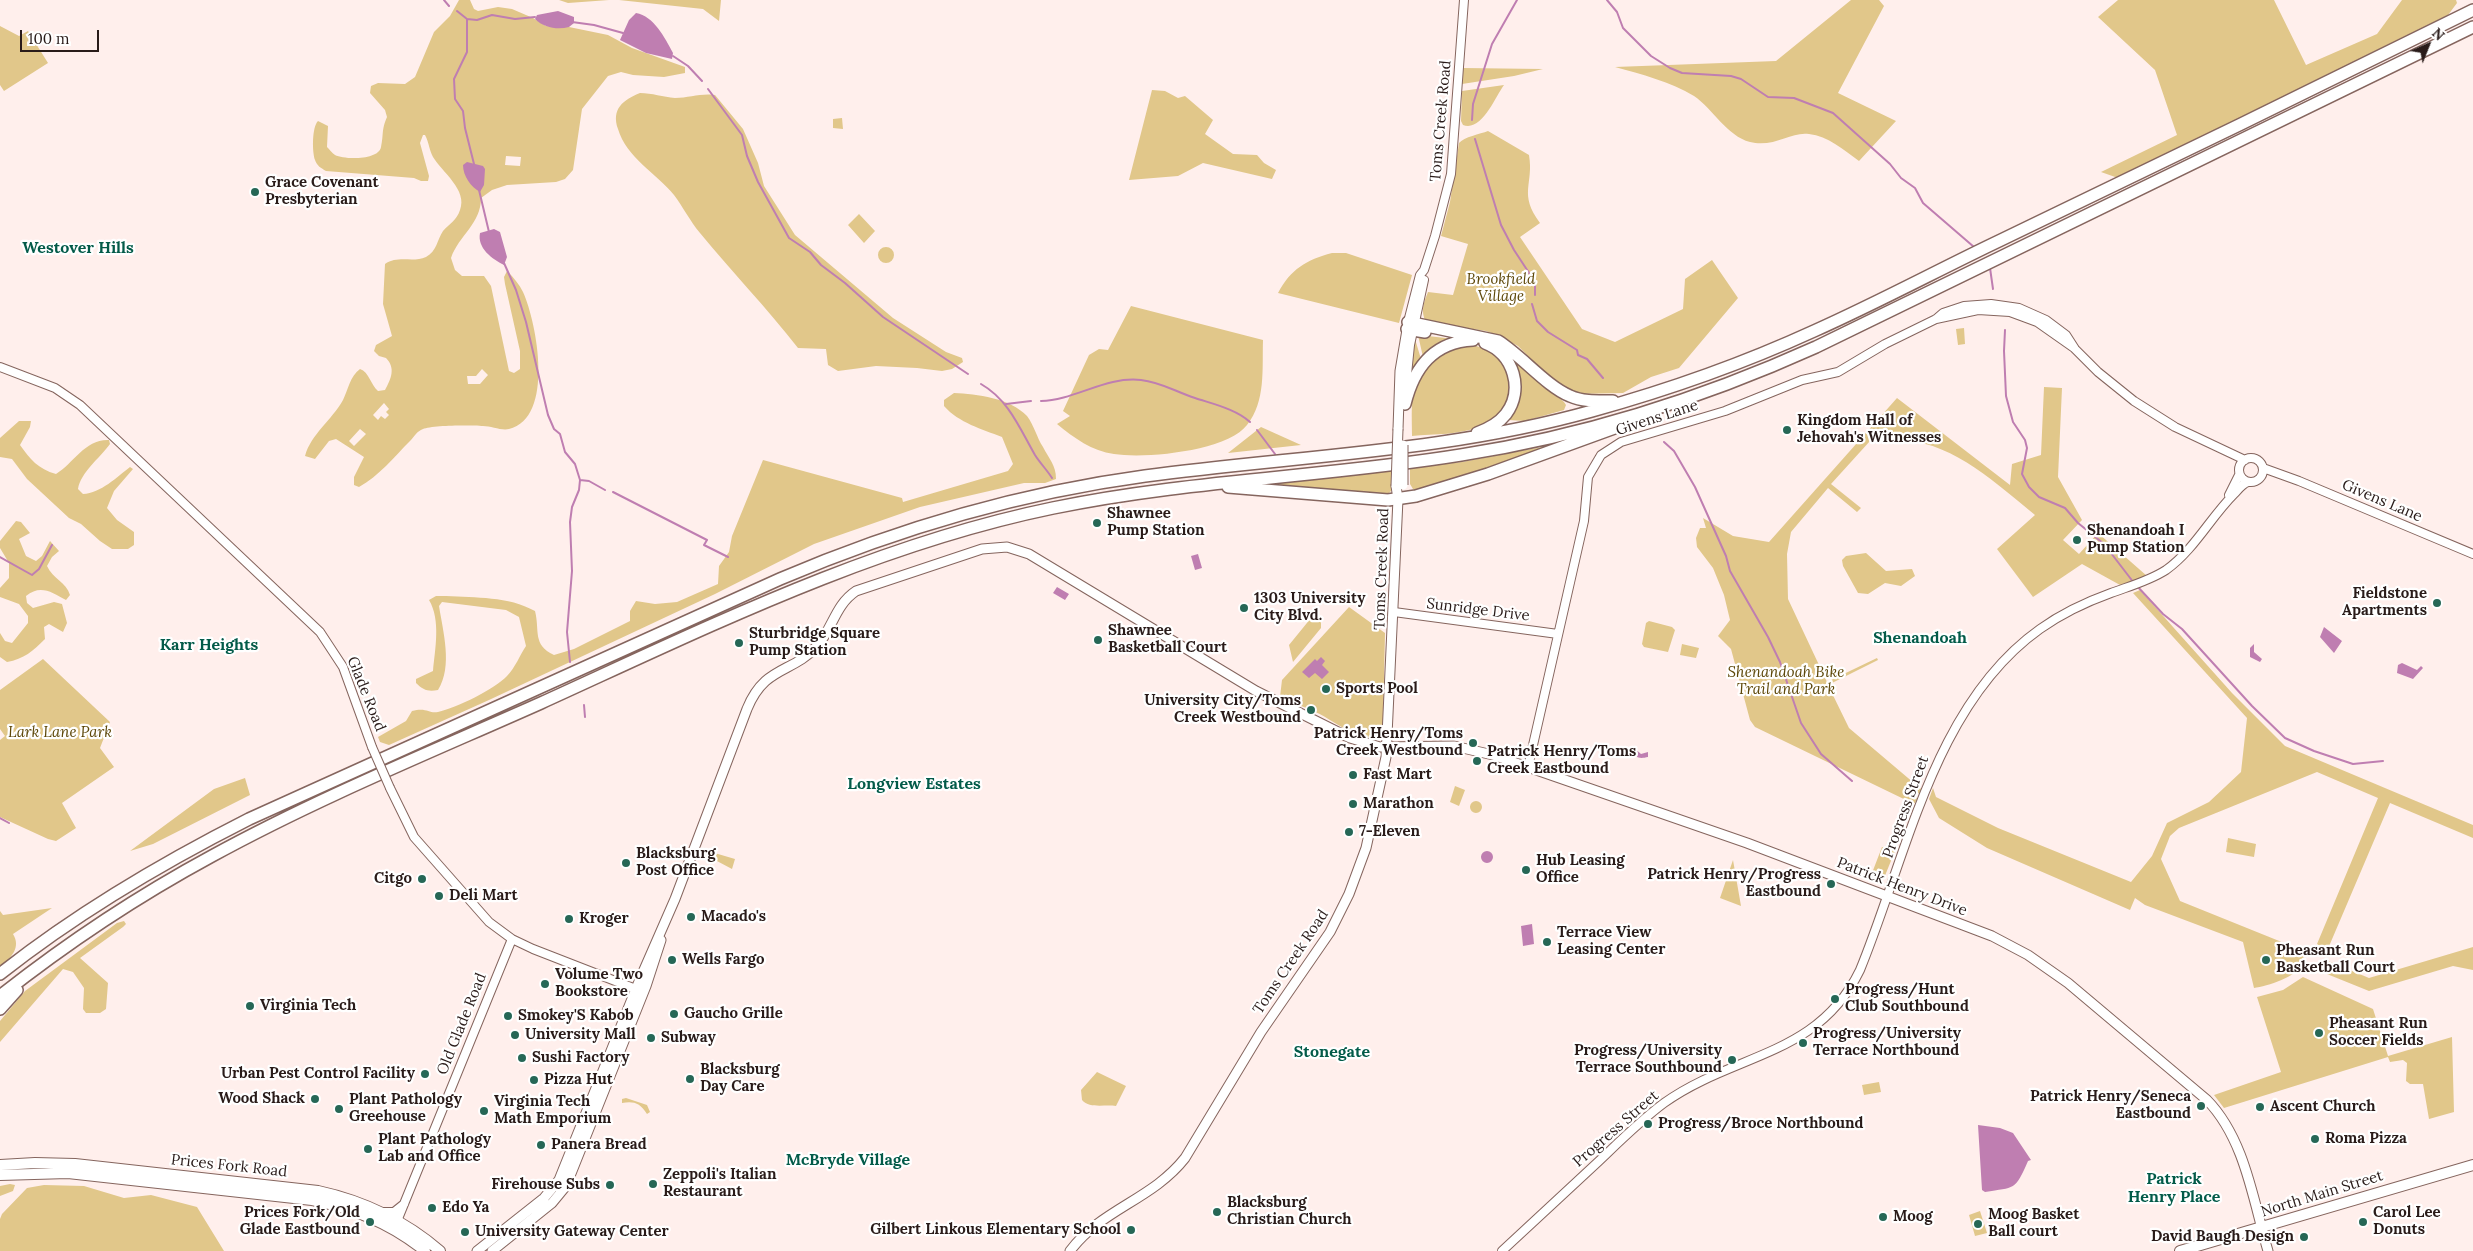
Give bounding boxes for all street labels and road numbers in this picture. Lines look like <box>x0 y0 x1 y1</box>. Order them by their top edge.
street label: Toms Creek Road <box>1427 60 1455 182</box>
street label: Givens Lane <box>1614 396 1700 440</box>
street label: Givens Lane <box>2339 476 2425 526</box>
street label: Toms Creek Road <box>1371 508 1393 630</box>
street label: Sunridge Drive <box>1425 595 1531 625</box>
street label: Glade Road <box>343 654 389 734</box>
street label: Progress Street <box>1879 753 1933 861</box>
street label: Patrick Henry Drive <box>1834 854 1970 920</box>
street label: Toms Creek Road <box>1249 906 1333 1018</box>
street label: Old Glade Road <box>433 971 491 1077</box>
street label: Progress Street <box>1570 1087 1662 1171</box>
street label: Prices Fork Road <box>170 1151 288 1181</box>
street label: North Main Street <box>2259 1167 2385 1221</box>

